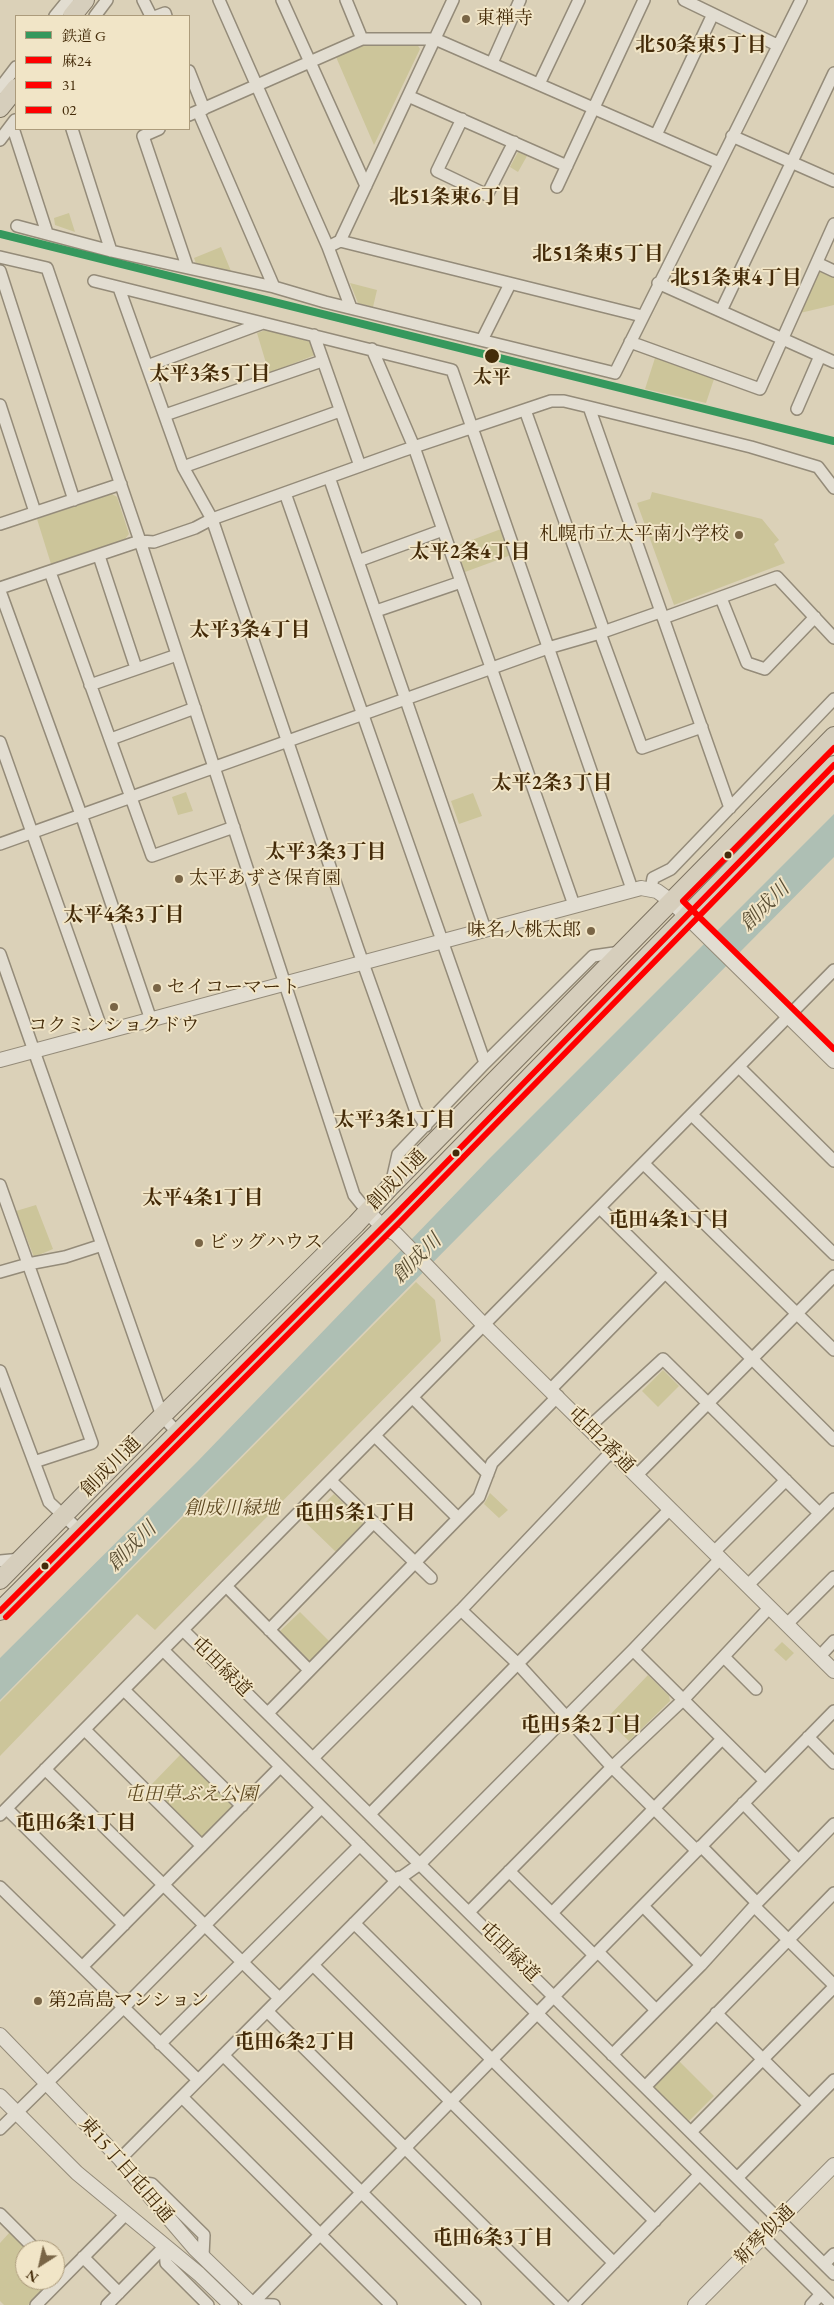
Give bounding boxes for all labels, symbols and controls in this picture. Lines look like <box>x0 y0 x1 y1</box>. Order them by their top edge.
place label: 東禅寺 <box>476 8 533 30</box>
marker: 東禅寺 <box>460 13 472 25</box>
legend <box>15 15 190 130</box>
text: 鉄道 G <box>62 26 106 45</box>
district label: 北50条東5丁目 <box>635 34 767 58</box>
text: 麻24 <box>62 51 91 70</box>
text: 31 <box>62 75 76 94</box>
text: 02 <box>62 100 76 119</box>
district label: 北51条東6丁目 <box>389 186 521 210</box>
district label: 北51条東5丁目 <box>532 243 664 267</box>
district label: 北51条東4丁目 <box>670 267 802 291</box>
marker: 太平 <box>483 347 501 365</box>
district label: 太平3条5丁目 <box>149 363 271 387</box>
place label: 太平 <box>473 367 511 389</box>
place label: 札幌市立太平南小学校 <box>539 524 729 546</box>
marker: 札幌市立太平南小学校 <box>733 529 745 541</box>
district label: 太平2条4丁目 <box>409 541 531 565</box>
district label: 太平3条4丁目 <box>189 619 311 643</box>
district label: 太平2条3丁目 <box>491 772 613 796</box>
district label: 太平3条3丁目 <box>265 841 387 865</box>
unlabelled marker <box>723 850 733 860</box>
place label: 太平あずさ保育園 <box>189 868 341 890</box>
marker: 太平あずさ保育園 <box>173 873 185 885</box>
water label: 創成川 <box>735 877 795 937</box>
district label: 太平4条3丁目 <box>63 904 185 928</box>
place label: 味名人桃太郎 <box>467 920 581 942</box>
marker: 味名人桃太郎 <box>585 925 597 937</box>
place label: セイコーマート <box>167 977 300 999</box>
marker: セイコーマート <box>151 982 163 994</box>
marker: コクミンショクドウ <box>108 1001 120 1013</box>
place label: コクミンショクドウ <box>29 1015 199 1037</box>
district label: 太平3条1丁目 <box>334 1109 456 1133</box>
street label: 創成川通 <box>362 1145 432 1215</box>
unlabelled marker <box>451 1148 461 1158</box>
district label: 太平4条1丁目 <box>142 1187 264 1211</box>
district label: 屯田4条1丁目 <box>608 1209 730 1233</box>
water label: 創成川 <box>387 1229 447 1289</box>
place label: ビッグハウス <box>209 1232 323 1254</box>
marker: ビッグハウス <box>193 1237 205 1249</box>
street label: 屯田2番通 <box>563 1402 639 1478</box>
street label: 創成川通 <box>76 1432 146 1502</box>
park label: 創成川緑地 <box>185 1498 279 1520</box>
district label: 屯田5条1丁目 <box>294 1502 416 1526</box>
water label: 創成川 <box>102 1517 162 1577</box>
unlabelled marker <box>40 1561 50 1571</box>
street label: 屯田緑道 <box>186 1632 256 1702</box>
district label: 屯田5条2丁目 <box>520 1714 642 1738</box>
park label: 屯田草ぶえ公園 <box>125 1784 257 1806</box>
district label: 屯田6条1丁目 <box>15 1812 137 1836</box>
street label: 屯田緑道 <box>474 1917 544 1987</box>
place label: 第2高島マンション <box>48 1990 209 2012</box>
marker: 第2高島マンション <box>32 1995 44 2007</box>
district label: 屯田6条2丁目 <box>234 2031 356 2055</box>
street label: 東15丁目屯田通 <box>74 2113 178 2227</box>
street label: 新琴似通 <box>730 2200 800 2270</box>
district label: 屯田6条3丁目 <box>432 2227 554 2251</box>
north arrow <box>15 2240 65 2290</box>
text: N <box>22 2266 42 2287</box>

